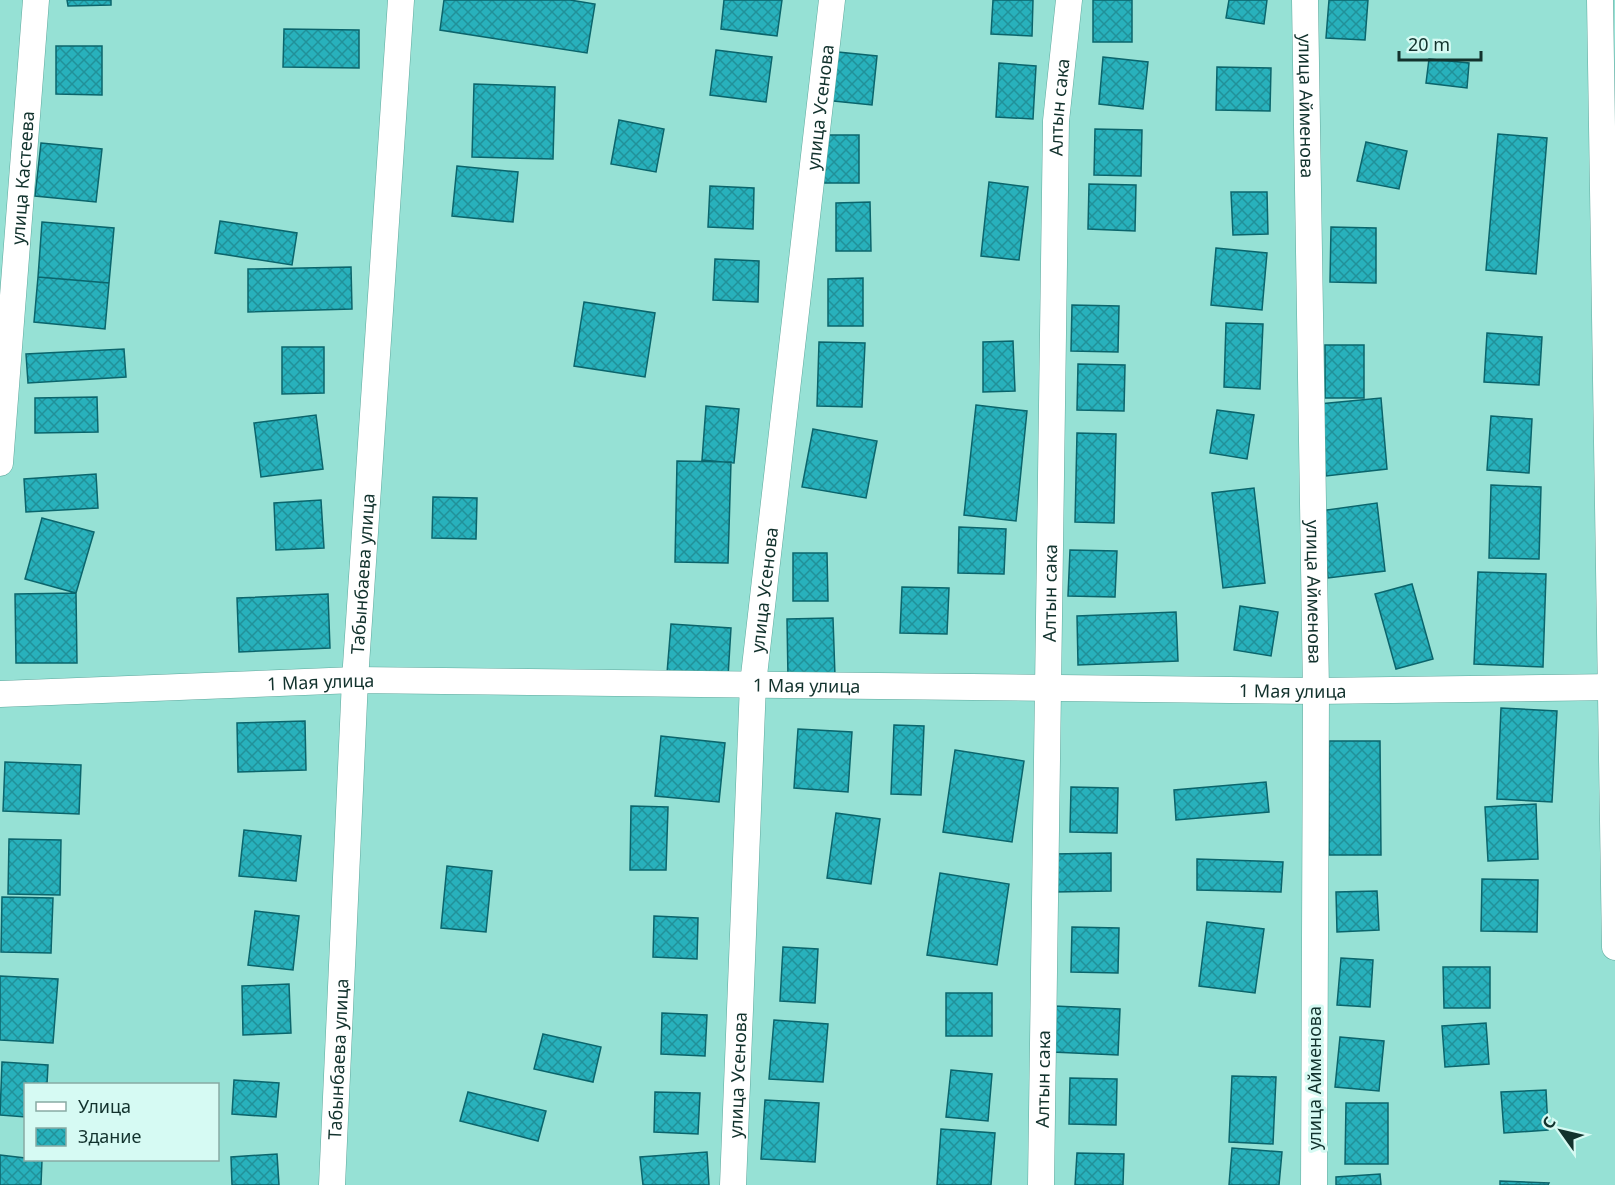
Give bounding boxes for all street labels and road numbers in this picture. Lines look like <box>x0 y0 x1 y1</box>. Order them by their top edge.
street label: улица Айменова <box>1294 34 1320 178</box>
street label: улица Усенова <box>800 43 839 171</box>
street label: Алтын сака <box>1044 57 1075 156</box>
street label: улица Кастеева <box>5 110 39 246</box>
street label: Табынбаева улица <box>345 492 380 655</box>
street label: улица Айменова <box>1301 520 1328 664</box>
street label: улица Усенова <box>745 526 783 654</box>
street label: Алтын сака <box>1037 544 1062 642</box>
street label: 1 Мая улица <box>267 668 375 695</box>
street label: 1 Мая улица <box>753 673 861 698</box>
street label: 1 Мая улица <box>1239 678 1347 703</box>
street label: Табынбаева улица <box>322 978 353 1140</box>
street label: улица Айменова <box>1302 1006 1326 1150</box>
street label: улица Усенова <box>723 1011 752 1139</box>
street label: Алтын сака <box>1030 1030 1055 1128</box>

